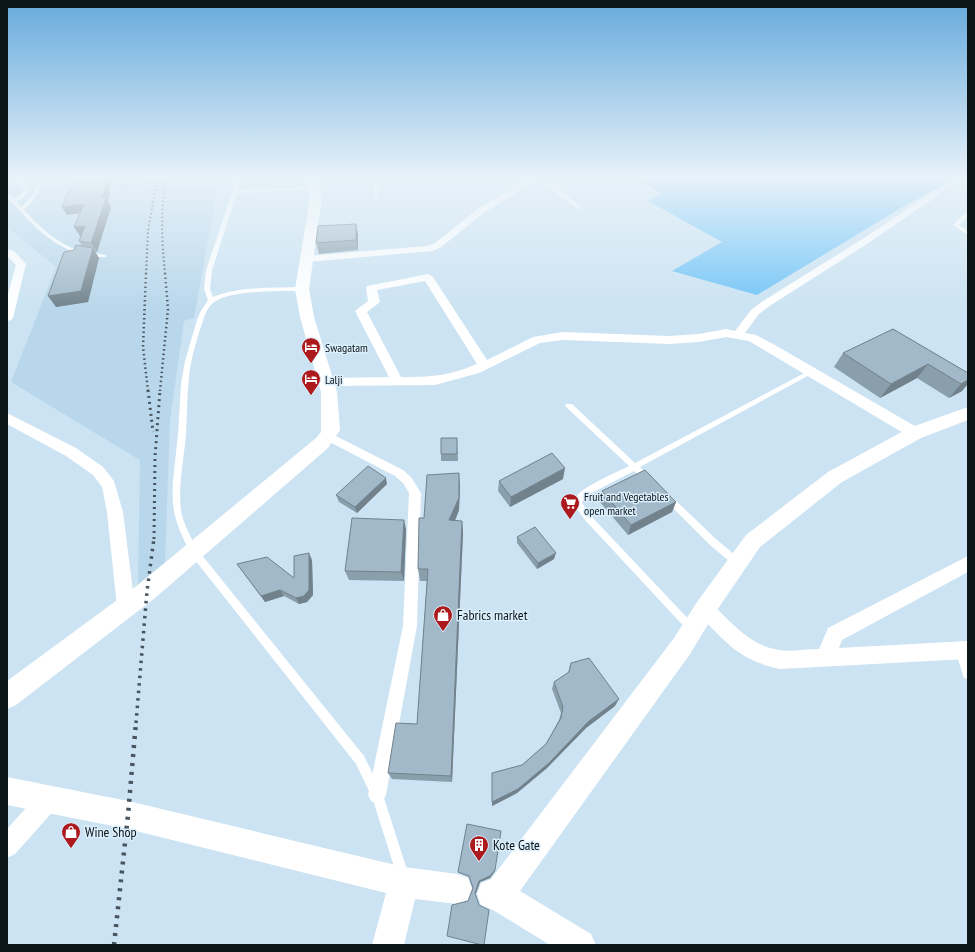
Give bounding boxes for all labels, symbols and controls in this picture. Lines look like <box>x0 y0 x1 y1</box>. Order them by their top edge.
hotel icon: Swagatam <box>300 336 322 364</box>
place label: Swagatam <box>325 340 368 355</box>
hotel icon: Lalji <box>300 368 322 396</box>
place label: Lalji <box>325 372 343 387</box>
place label: Fruit and Vegetables open market <box>584 489 669 518</box>
supermarket icon: Fruit and Vegetables open market <box>559 492 581 520</box>
shop icon: Fabrics market <box>432 604 454 632</box>
place label: Fabrics market <box>457 606 528 624</box>
shop icon: Wine Shop <box>60 821 82 849</box>
place label: Wine Shop <box>85 823 137 841</box>
building icon: Kote Gate <box>468 834 490 862</box>
place label: Kote Gate <box>493 836 540 854</box>

